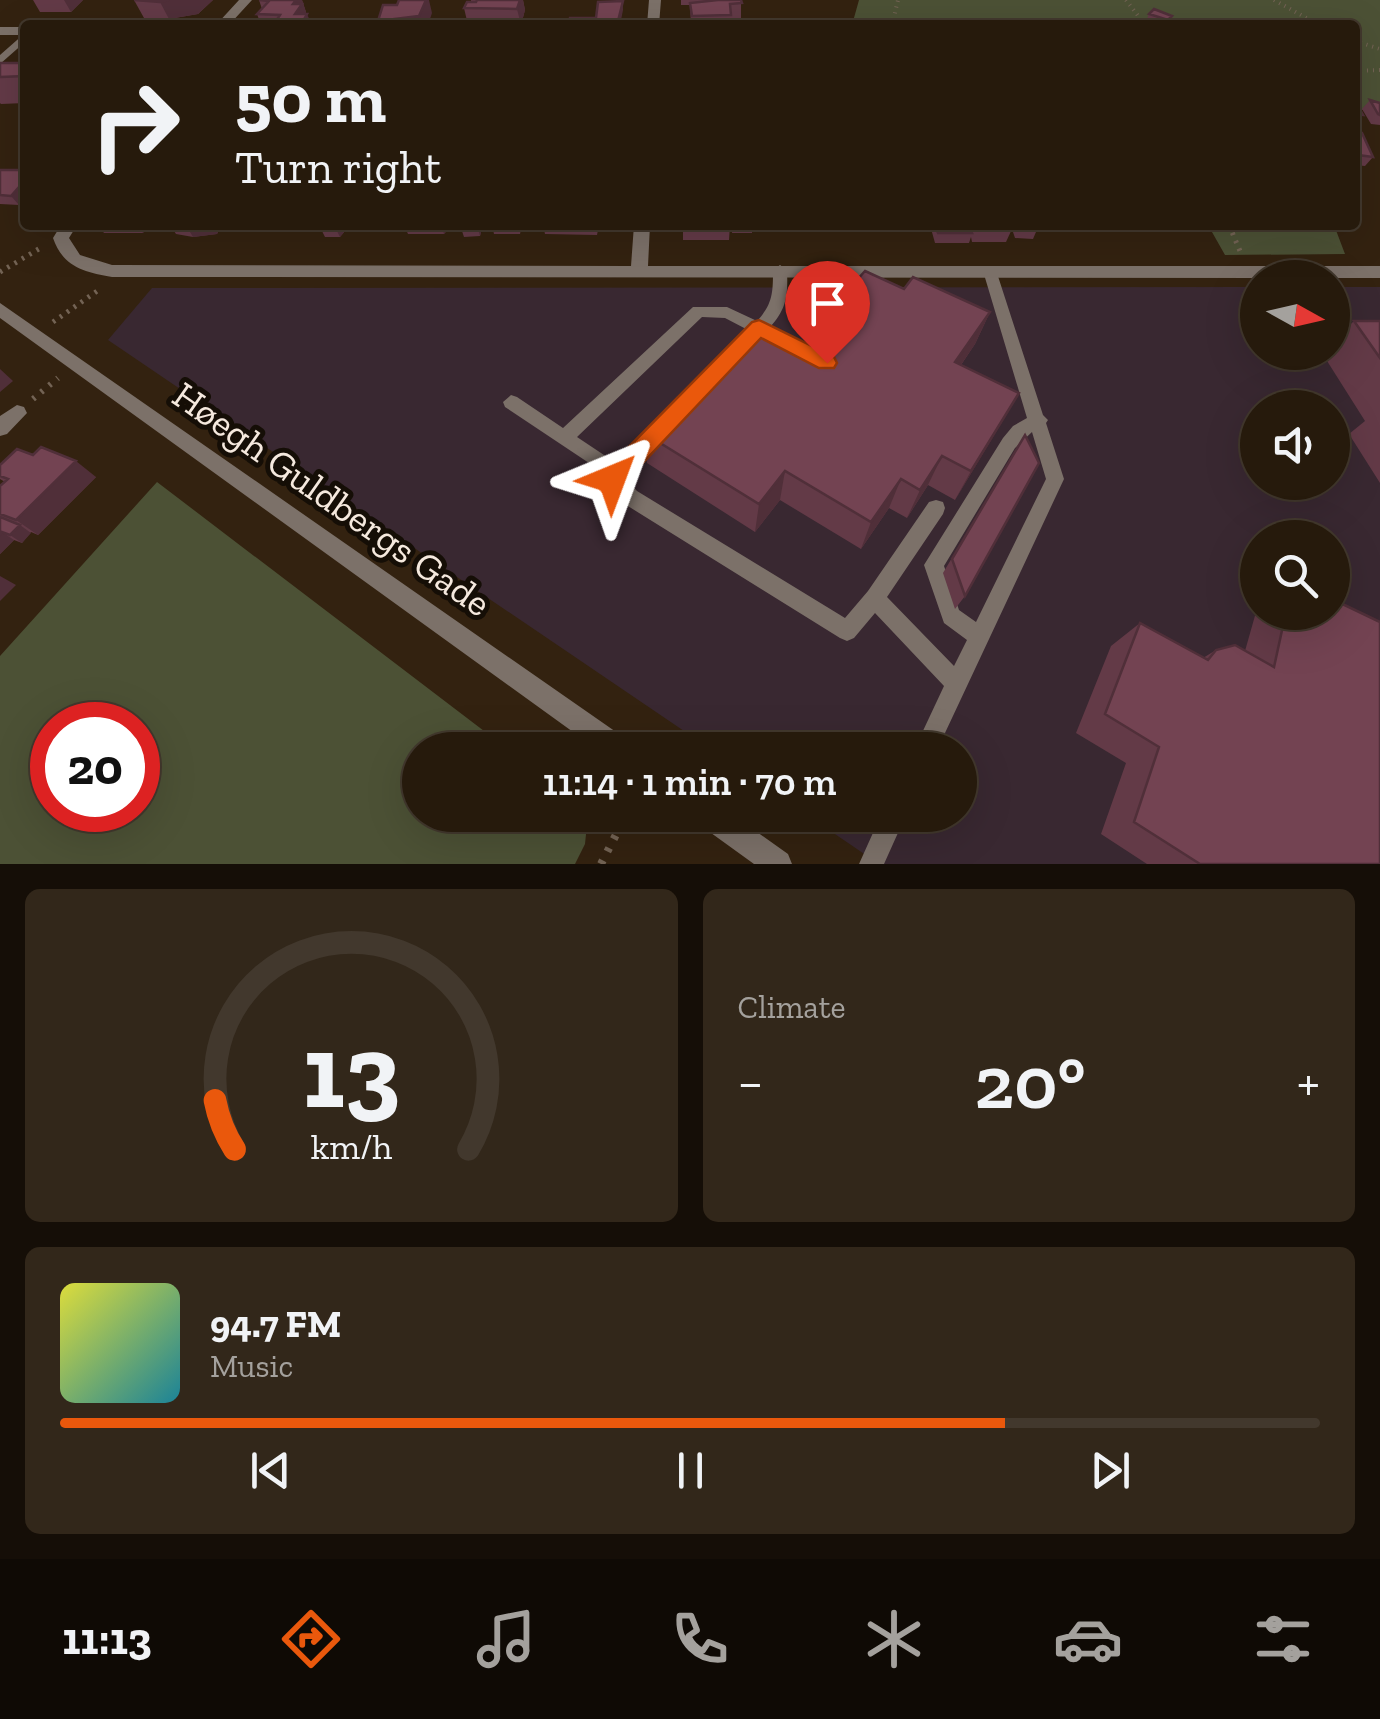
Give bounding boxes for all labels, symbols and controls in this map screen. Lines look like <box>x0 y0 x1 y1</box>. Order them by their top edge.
text: 50 m <box>235 56 386 140</box>
icon: right <box>70 60 200 190</box>
text: Turn right <box>235 141 441 195</box>
north arrow <box>1240 260 1350 370</box>
map controls <box>1240 260 1350 630</box>
pin <box>785 261 870 364</box>
icon: arrive <box>800 276 855 331</box>
street label: Høegh Guldbergs Gade <box>164 372 500 626</box>
button: sound <box>1240 390 1350 500</box>
position arrow <box>560 427 664 531</box>
button: search <box>1240 520 1350 630</box>
speed limit sign: 20 <box>30 702 160 832</box>
text: 11:14 · 1 min · 70 m <box>543 759 836 805</box>
text: Climate <box>738 988 846 1026</box>
text: 13 <box>303 1009 400 1134</box>
text: 20° <box>975 1037 1086 1127</box>
text: − <box>738 1049 763 1115</box>
text: + <box>1297 1049 1320 1115</box>
text: km/h <box>310 1125 392 1168</box>
text: 94.7 FM <box>210 1301 341 1347</box>
text: Music <box>210 1347 293 1385</box>
icon: previous <box>243 1443 298 1498</box>
icon: pause <box>663 1443 718 1498</box>
icon: next <box>1083 1443 1138 1498</box>
icon: directions <box>276 1604 346 1674</box>
icon: music <box>471 1604 541 1674</box>
icon: phone <box>665 1604 735 1674</box>
icon: climate <box>859 1604 929 1674</box>
icon: car <box>1053 1604 1123 1674</box>
icon: filters <box>1248 1604 1318 1674</box>
text: 11:13 <box>62 1612 152 1666</box>

